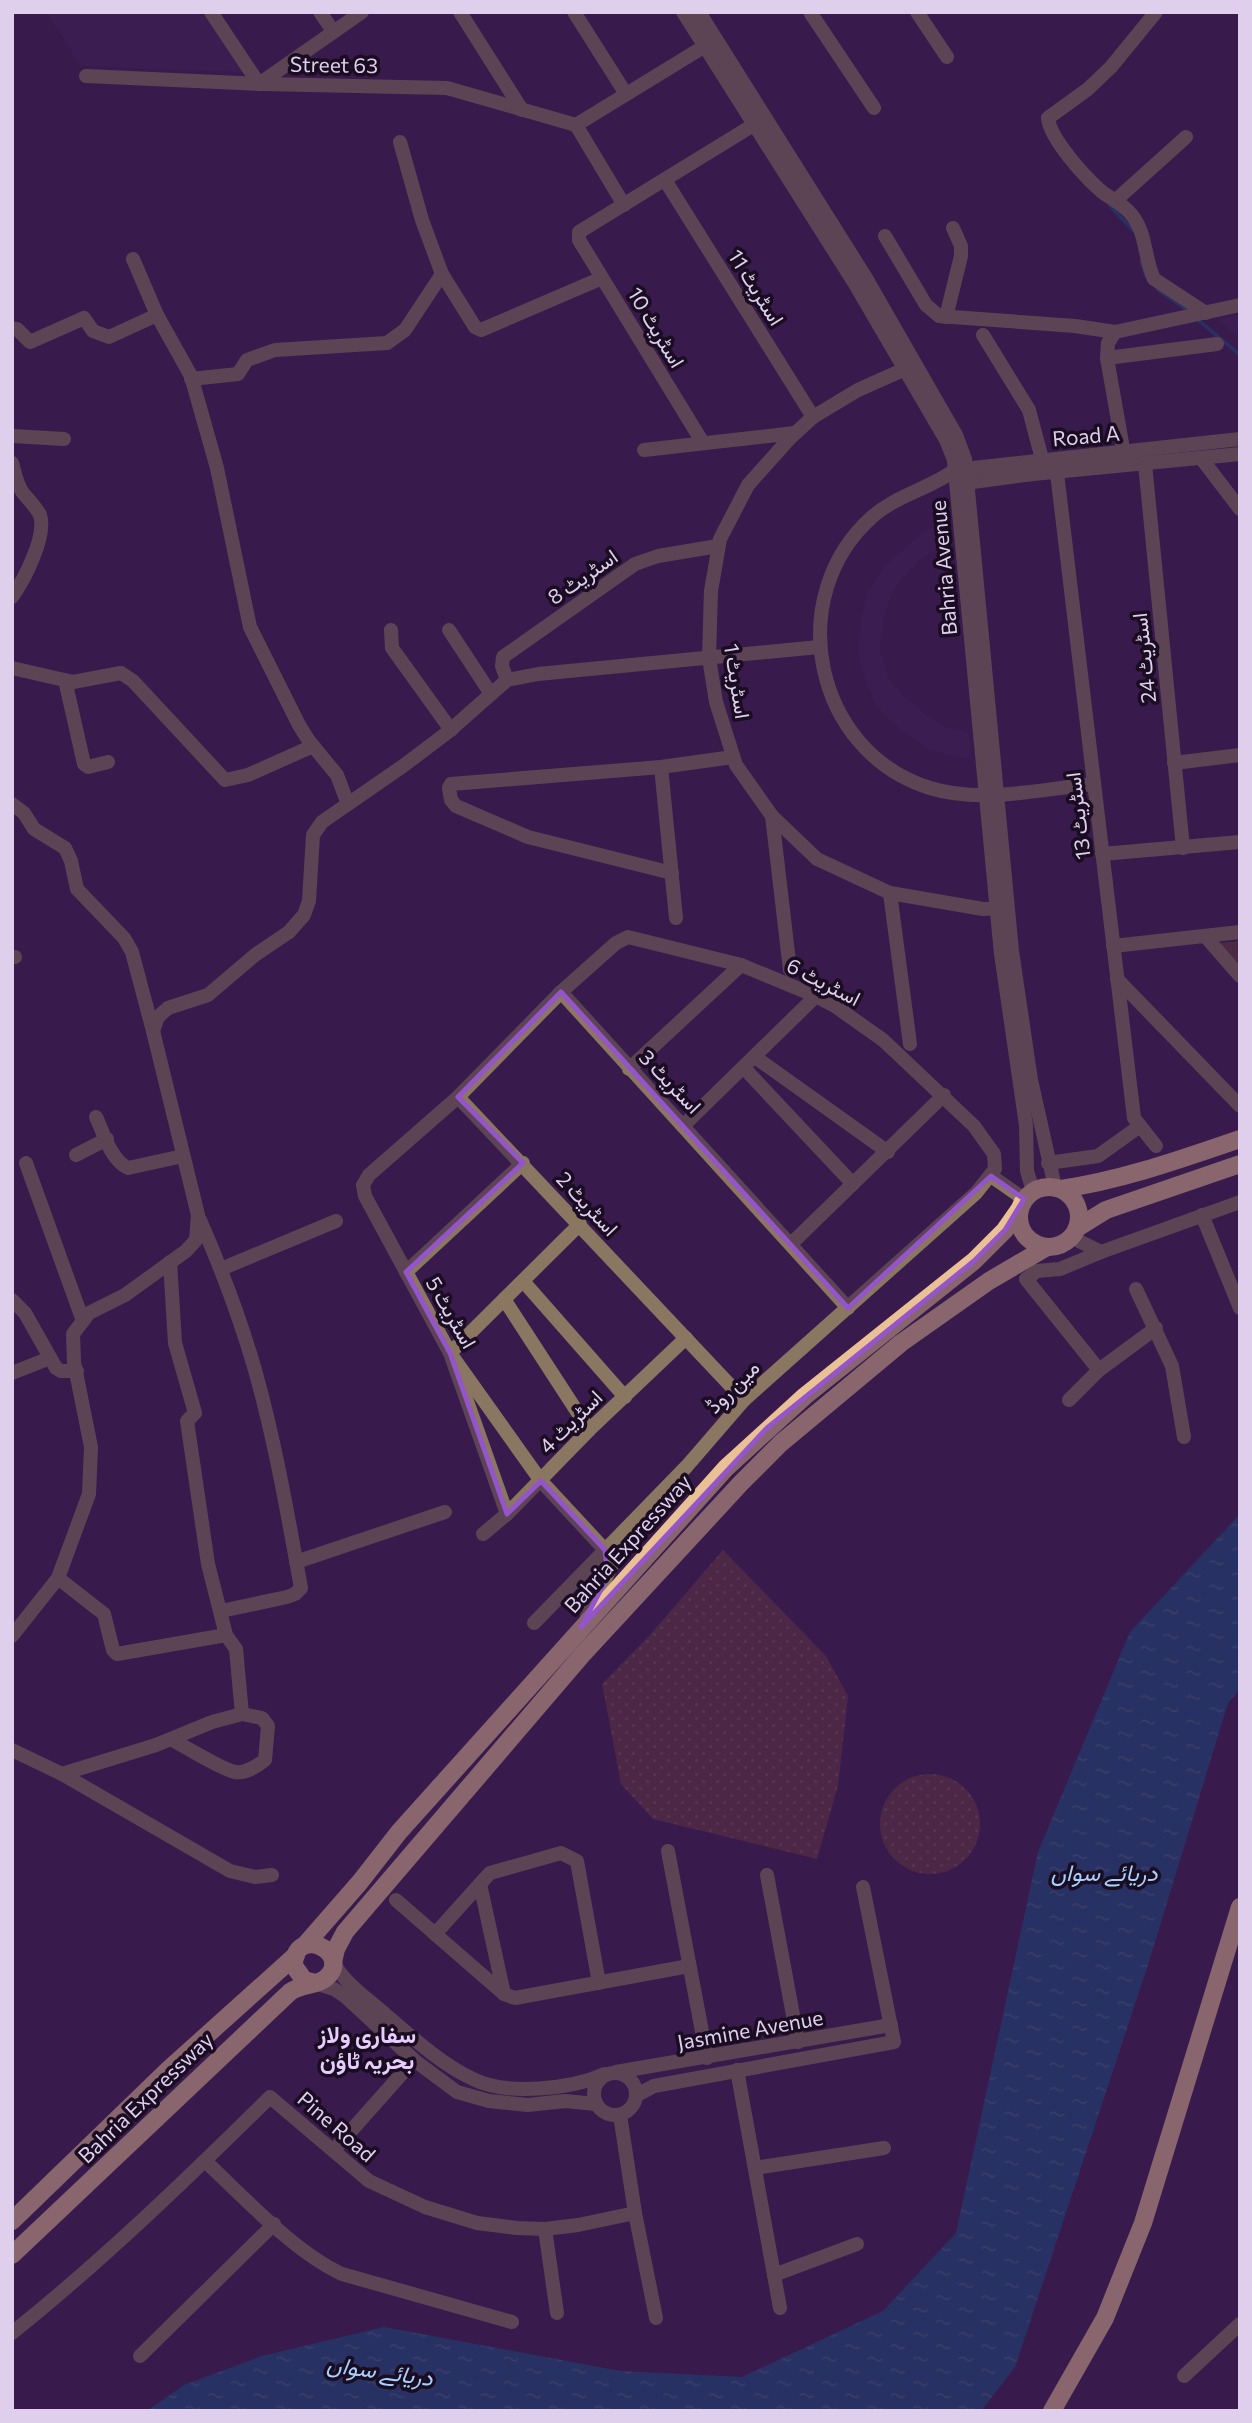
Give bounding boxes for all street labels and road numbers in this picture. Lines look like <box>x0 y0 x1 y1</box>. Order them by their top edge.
street label: Street 63 <box>290 51 378 77</box>
street label: اسٹریٹ 11 <box>722 244 790 331</box>
street label: اسٹریٹ 10 <box>622 282 691 373</box>
street label: Road A <box>1051 420 1121 450</box>
street label: Bahria Avenue <box>925 499 961 637</box>
street label: اسٹریٹ 8 <box>542 543 623 611</box>
street label: اسٹریٹ 24 <box>1126 611 1162 704</box>
street label: اسٹریٹ 1 <box>718 642 756 721</box>
street label: اسٹریٹ 13 <box>1059 771 1097 861</box>
street label: اسٹریٹ 6 <box>782 952 865 1012</box>
street label: اسٹریٹ 3 <box>633 1044 707 1119</box>
street label: اسٹریٹ 2 <box>551 1166 624 1242</box>
street label: اسٹریٹ 5 <box>420 1272 483 1353</box>
street label: مین روڈ <box>700 1354 765 1419</box>
street label: اسٹریٹ 4 <box>533 1384 608 1459</box>
street label: Bahria Expressway <box>558 1469 696 1617</box>
street label: Jasmine Avenue <box>675 2004 825 2054</box>
street label: Bahria Expressway <box>72 2026 218 2168</box>
street label: Pine Road <box>293 2085 381 2167</box>

